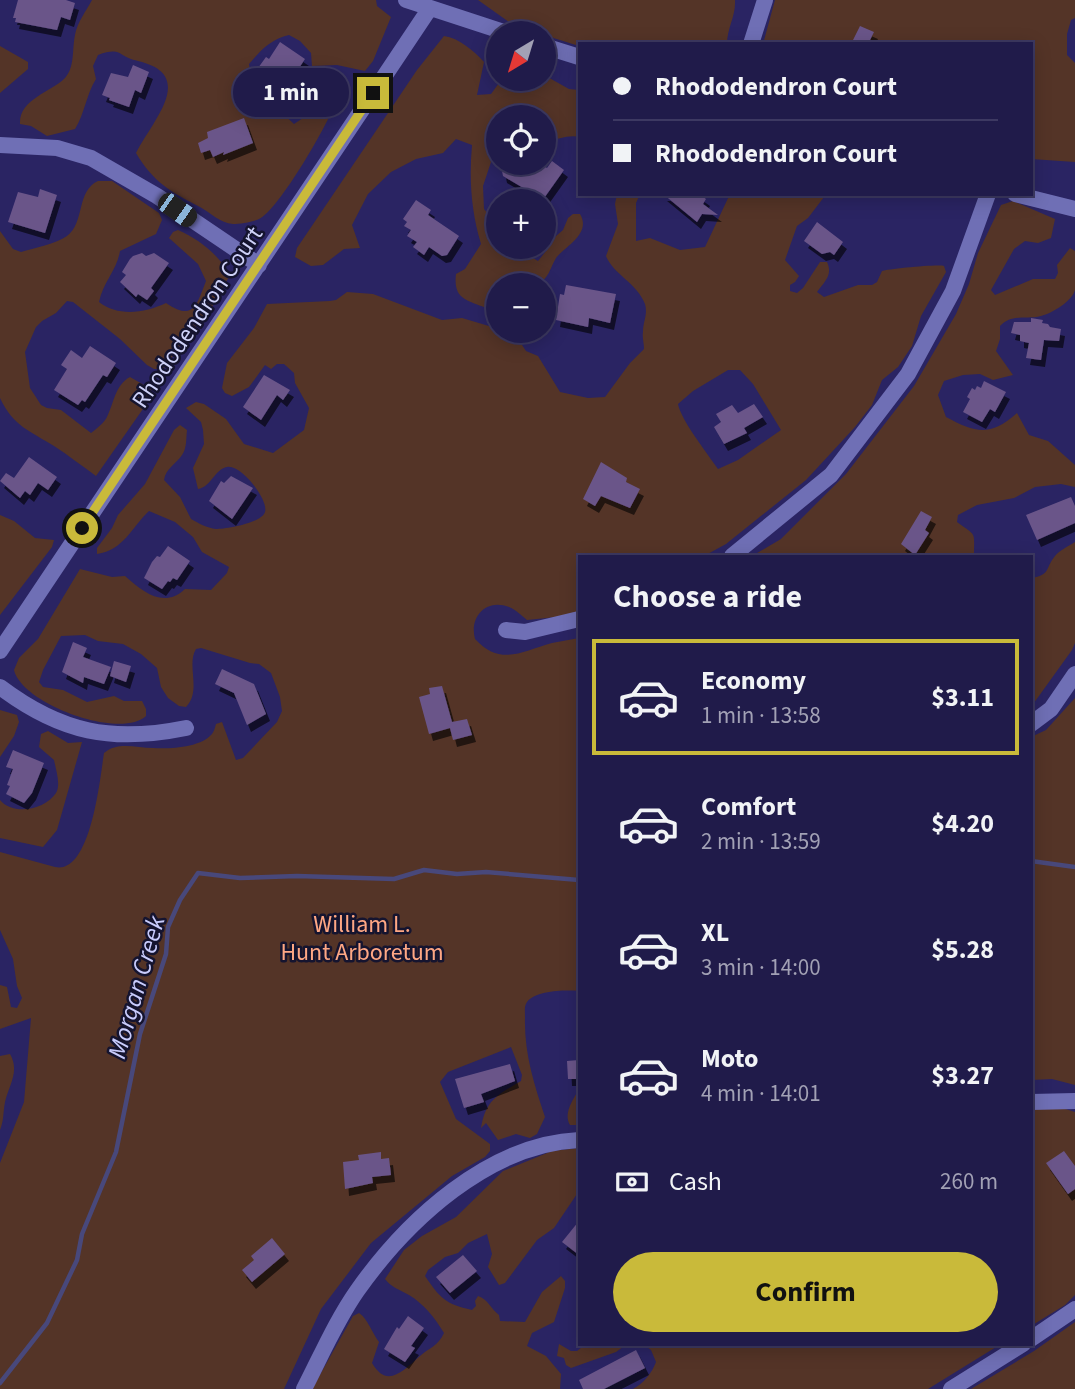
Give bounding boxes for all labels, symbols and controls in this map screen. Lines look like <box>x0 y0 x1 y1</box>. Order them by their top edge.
north arrow <box>486 21 556 91</box>
map controls <box>486 21 556 343</box>
callout: 1 min <box>233 68 348 118</box>
text: Rhododendron Court <box>655 68 897 105</box>
text: 1 min <box>263 76 319 109</box>
route end <box>357 77 389 109</box>
button: locate <box>486 105 556 175</box>
text: Rhododendron Court <box>655 135 897 172</box>
car <box>154 189 201 231</box>
button: + <box>486 189 556 259</box>
street label: Rhododendron Court <box>123 219 271 415</box>
button: − <box>486 273 556 343</box>
route start <box>66 512 98 544</box>
text: Choose a ride <box>613 574 802 620</box>
text: Economy <box>701 662 806 699</box>
icon: car <box>617 666 680 729</box>
text: $3.11 <box>931 679 994 716</box>
text: 1 min · 13:58 <box>701 699 821 732</box>
text: Comfort <box>701 788 796 825</box>
icon: car <box>617 792 680 855</box>
text: $4.20 <box>931 805 994 842</box>
text: 2 min · 13:59 <box>701 825 821 858</box>
park label: William L. Hunt Arboretum <box>280 907 444 970</box>
water label: Morgan Creek <box>98 911 175 1063</box>
text: XL <box>701 914 729 951</box>
icon: car <box>617 918 680 981</box>
text: $5.28 <box>931 931 994 968</box>
text: 3 min · 14:00 <box>701 951 821 984</box>
text: Moto <box>701 1040 758 1077</box>
icon: car <box>617 1044 680 1107</box>
text: $3.27 <box>931 1057 994 1094</box>
text: 4 min · 14:01 <box>701 1077 821 1110</box>
icon: cash <box>613 1163 651 1201</box>
text: Cash <box>669 1163 722 1200</box>
text: 260 m <box>940 1165 998 1198</box>
button: Confirm <box>613 1252 998 1332</box>

